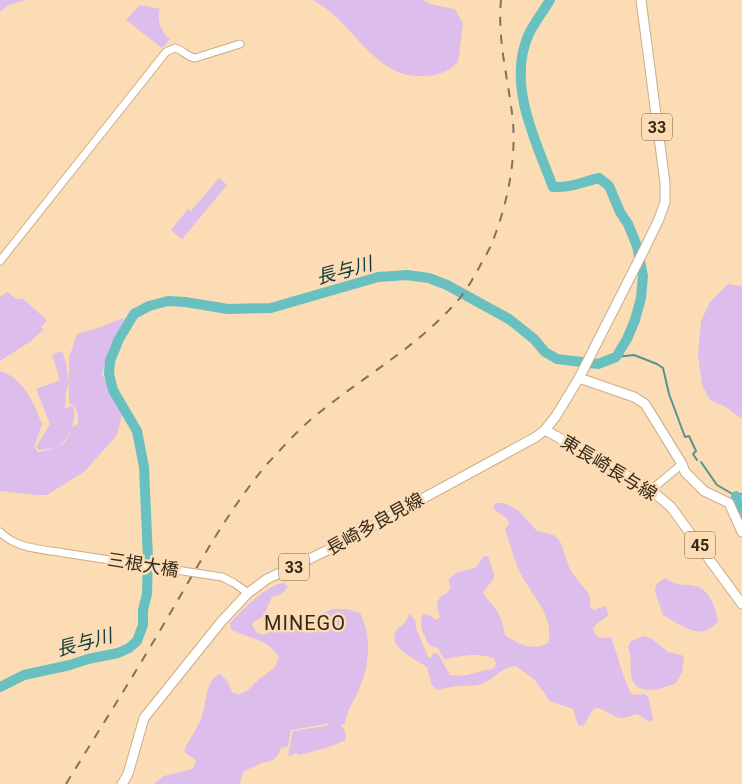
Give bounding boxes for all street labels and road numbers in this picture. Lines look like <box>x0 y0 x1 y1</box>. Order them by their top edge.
road number: 33 <box>642 114 672 140</box>
street label: 東長崎長与線 <box>558 431 661 504</box>
street label: 長崎多良見線 <box>322 488 427 559</box>
road number: 45 <box>685 532 715 558</box>
street label: 三根大橋 <box>106 549 180 581</box>
road number: 33 <box>279 554 309 580</box>

